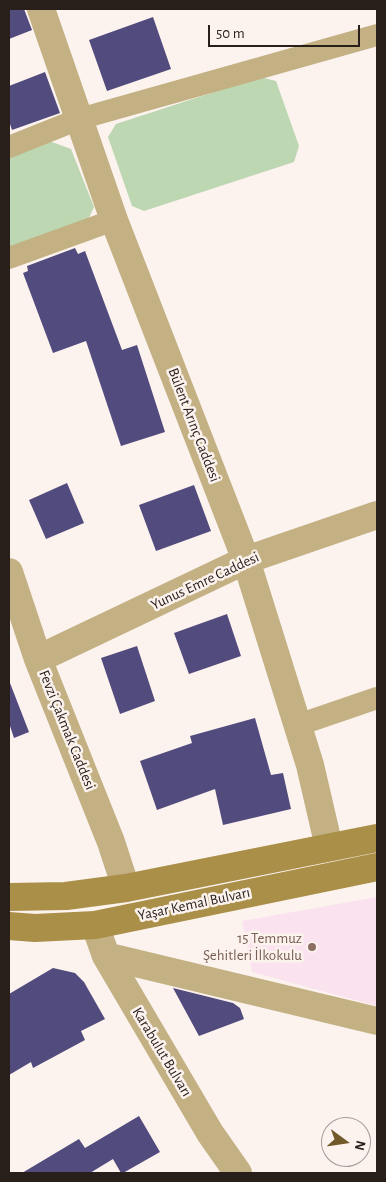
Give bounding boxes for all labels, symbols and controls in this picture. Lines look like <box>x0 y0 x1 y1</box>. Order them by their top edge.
scale bar <box>211 15 364 47</box>
text: 50 m <box>216 26 245 41</box>
street label: Bülent Arınç Caddesi <box>164 365 224 485</box>
street label: Yunus Emre Caddesi <box>148 548 262 614</box>
street label: Fevzi Çakmak Caddesi <box>35 667 99 793</box>
street label: Yaşar Kemal Bulvarı <box>136 883 252 925</box>
place label: 15 Temmuz Şehitleri İlkokulu <box>203 929 302 964</box>
marker: 15 Temmuz Şehitleri İlkokulu <box>306 941 318 953</box>
street label: Karabulut Bulvarı <box>128 1004 196 1100</box>
north arrow <box>321 1117 371 1167</box>
text: N <box>352 1139 368 1152</box>

